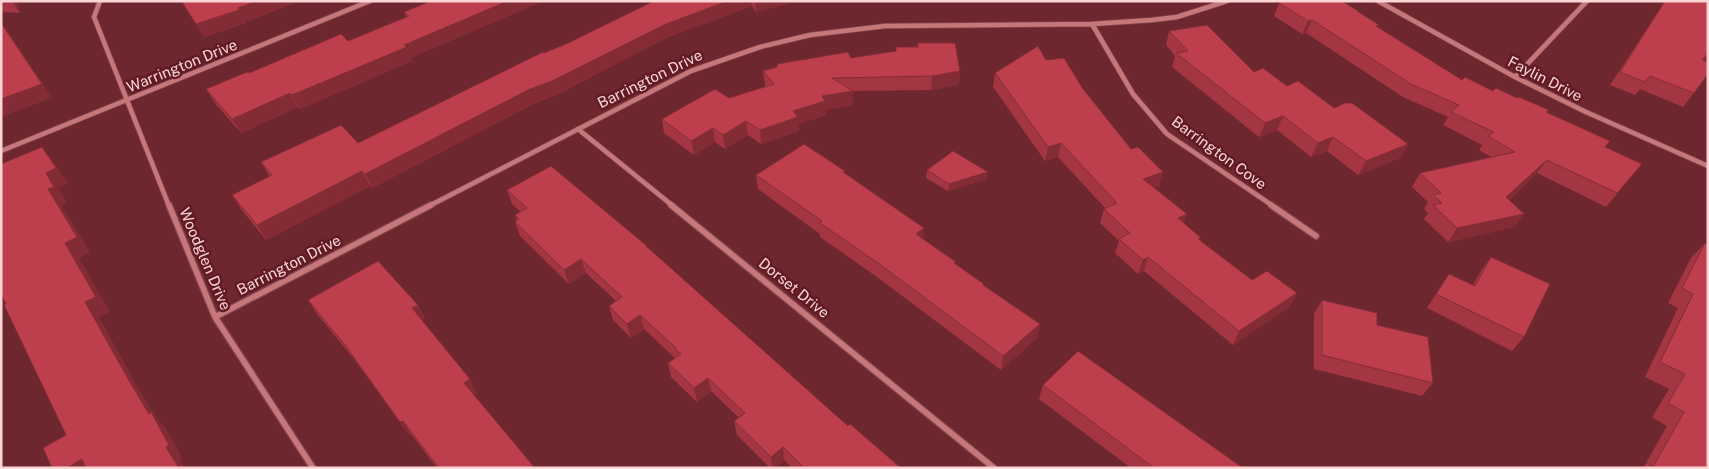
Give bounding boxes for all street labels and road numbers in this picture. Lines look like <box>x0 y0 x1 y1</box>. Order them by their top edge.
street label: Warrington Drive <box>124 36 240 95</box>
street label: Barrington Drive <box>595 46 705 111</box>
street label: Faylin Drive <box>1505 53 1585 105</box>
street label: Barrington Cove <box>1169 113 1270 193</box>
street label: Woodglen Drive <box>176 205 235 313</box>
street label: Barrington Drive <box>234 231 344 298</box>
street label: Dorset Drive <box>756 254 833 321</box>

